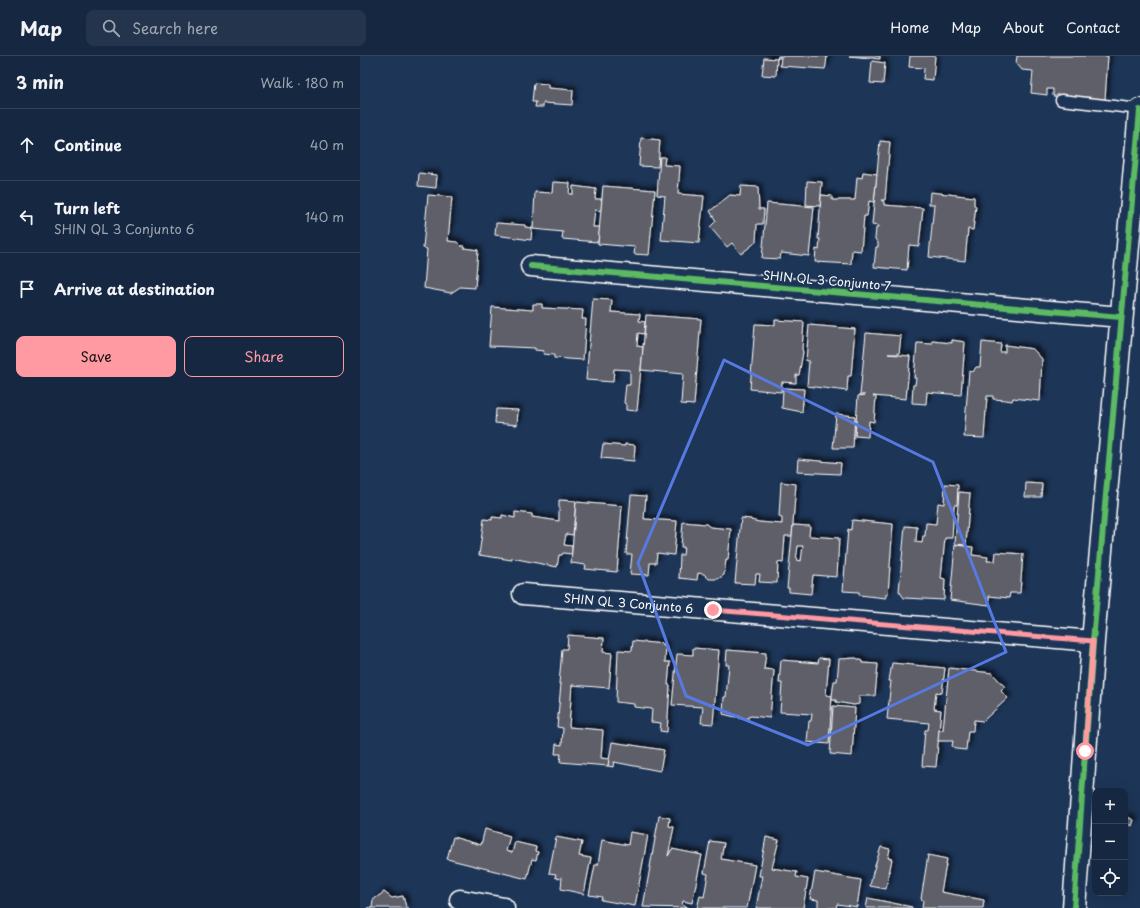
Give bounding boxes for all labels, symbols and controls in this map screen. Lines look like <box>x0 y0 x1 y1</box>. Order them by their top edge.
search box <box>86 10 366 46</box>
text: Map <box>20 14 62 42</box>
text: Search here <box>132 16 218 39</box>
icon: search <box>100 17 122 39</box>
text: Home <box>890 17 929 38</box>
text: Map <box>951 17 981 38</box>
text: About <box>1003 17 1044 38</box>
text: Contact <box>1066 17 1120 38</box>
text: 3 min <box>16 69 64 95</box>
text: Walk · 180 m <box>261 73 344 92</box>
text: Continue <box>54 133 122 156</box>
icon: ahead <box>16 134 38 156</box>
text: 40 m <box>310 135 344 154</box>
text: Turn left <box>54 196 120 219</box>
icon: left <box>16 206 38 228</box>
text: 140 m <box>305 207 344 226</box>
text: SHIN QL 3 Conjunto 6 <box>54 219 194 238</box>
street label: SHIN QL 3 Conjunto 7 <box>762 265 892 295</box>
text: Arrive at destination <box>54 277 215 300</box>
icon: arrive <box>16 278 38 300</box>
button: Save <box>16 336 176 377</box>
button: Share <box>184 336 344 377</box>
street label: SHIN QL 3 Conjunto 6 <box>563 588 694 617</box>
route end <box>704 601 722 619</box>
route start <box>1076 742 1094 760</box>
map controls <box>1092 788 1128 896</box>
button: + <box>1092 788 1128 824</box>
button: − <box>1092 824 1128 860</box>
button: locate <box>1092 860 1128 896</box>

